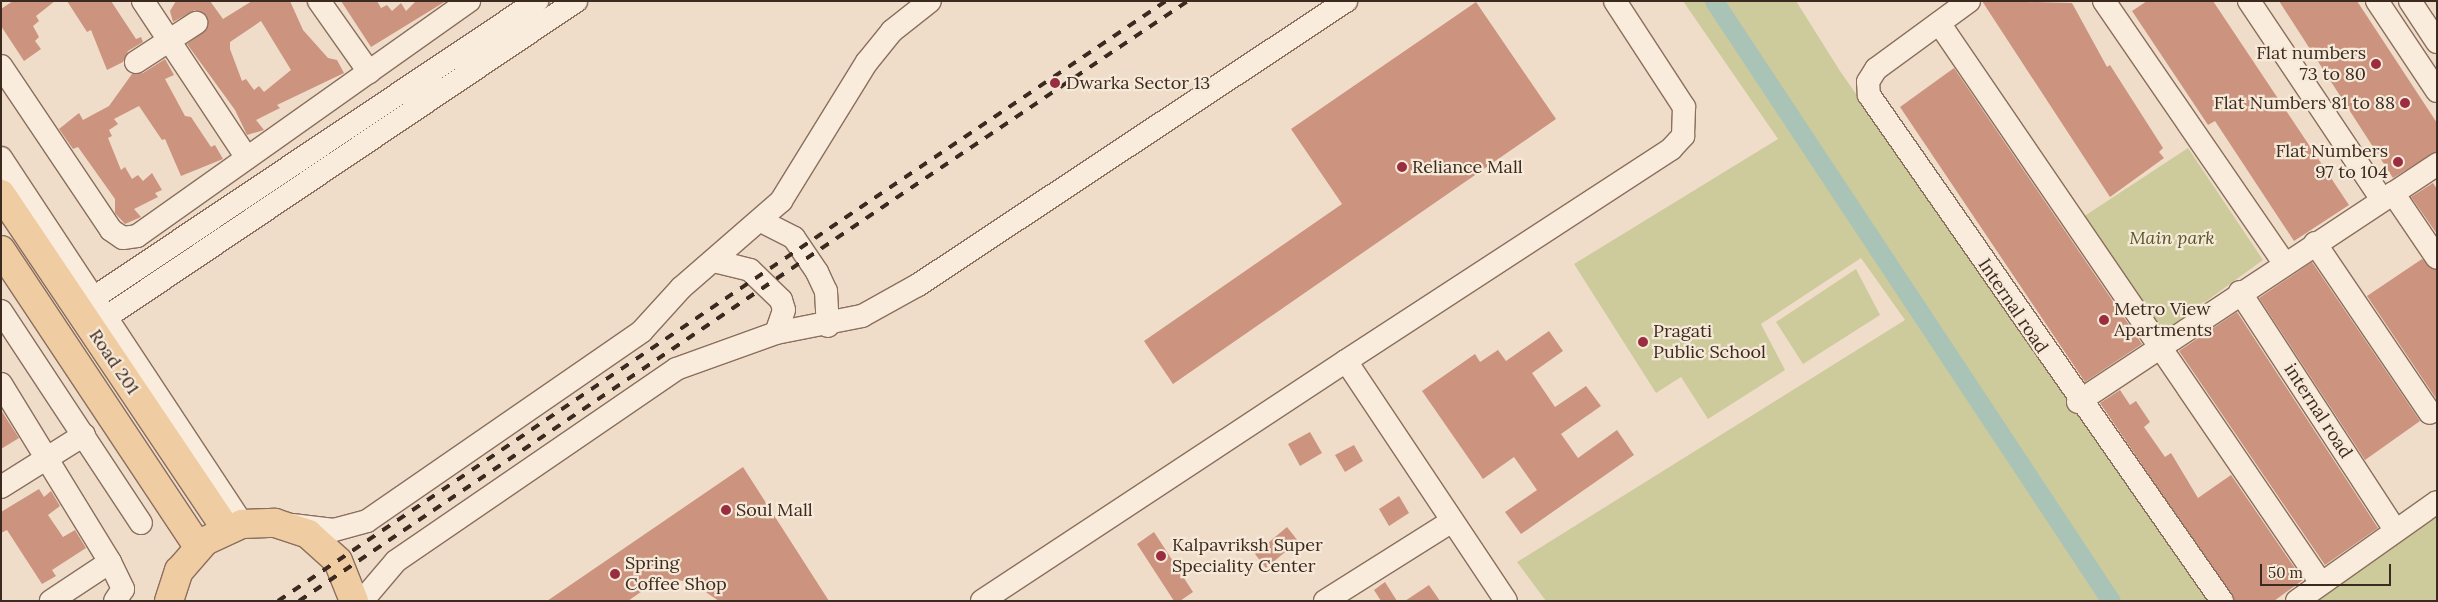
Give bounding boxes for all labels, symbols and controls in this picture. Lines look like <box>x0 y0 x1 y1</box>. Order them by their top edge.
place label: Flat numbers 73 to 80 <box>2256 43 2366 86</box>
marker: Flat numbers 73 to 80 <box>2370 58 2382 70</box>
place label: Dwarka Sector 13 <box>1066 72 1210 94</box>
marker: Dwarka Sector 13 <box>1048 76 1062 90</box>
place label: Flat Numbers 81 to 88 <box>2214 92 2395 114</box>
marker: Flat Numbers 81 to 88 <box>2399 97 2411 109</box>
place label: Flat Numbers 97 to 104 <box>2275 141 2388 183</box>
place label: Reliance Mall <box>1412 156 1523 178</box>
marker: Flat Numbers 97 to 104 <box>2392 156 2404 168</box>
marker: Reliance Mall <box>1396 161 1408 173</box>
park label: Main park <box>2129 227 2215 249</box>
street label: Internal road <box>1973 255 2053 357</box>
place label: Metro View Apartments <box>2114 299 2212 342</box>
marker: Metro View Apartments <box>2098 314 2110 326</box>
place label: Pragati Public School <box>1653 321 1766 364</box>
street label: Road 201 <box>84 325 144 399</box>
marker: Pragati Public School <box>1637 336 1649 348</box>
street label: internal road <box>2279 360 2357 462</box>
place label: Soul Mall <box>736 499 813 521</box>
marker: Soul Mall <box>720 504 732 516</box>
place label: Kalpavriksh Super Speciality Center <box>1172 535 1323 578</box>
marker: Kalpavriksh Super Speciality Center <box>1154 549 1168 563</box>
place label: Spring Coffee Shop <box>625 553 727 596</box>
scale bar <box>2263 554 2394 586</box>
text: 50 m <box>2268 563 2303 582</box>
marker: Spring Coffee Shop <box>609 568 621 580</box>

